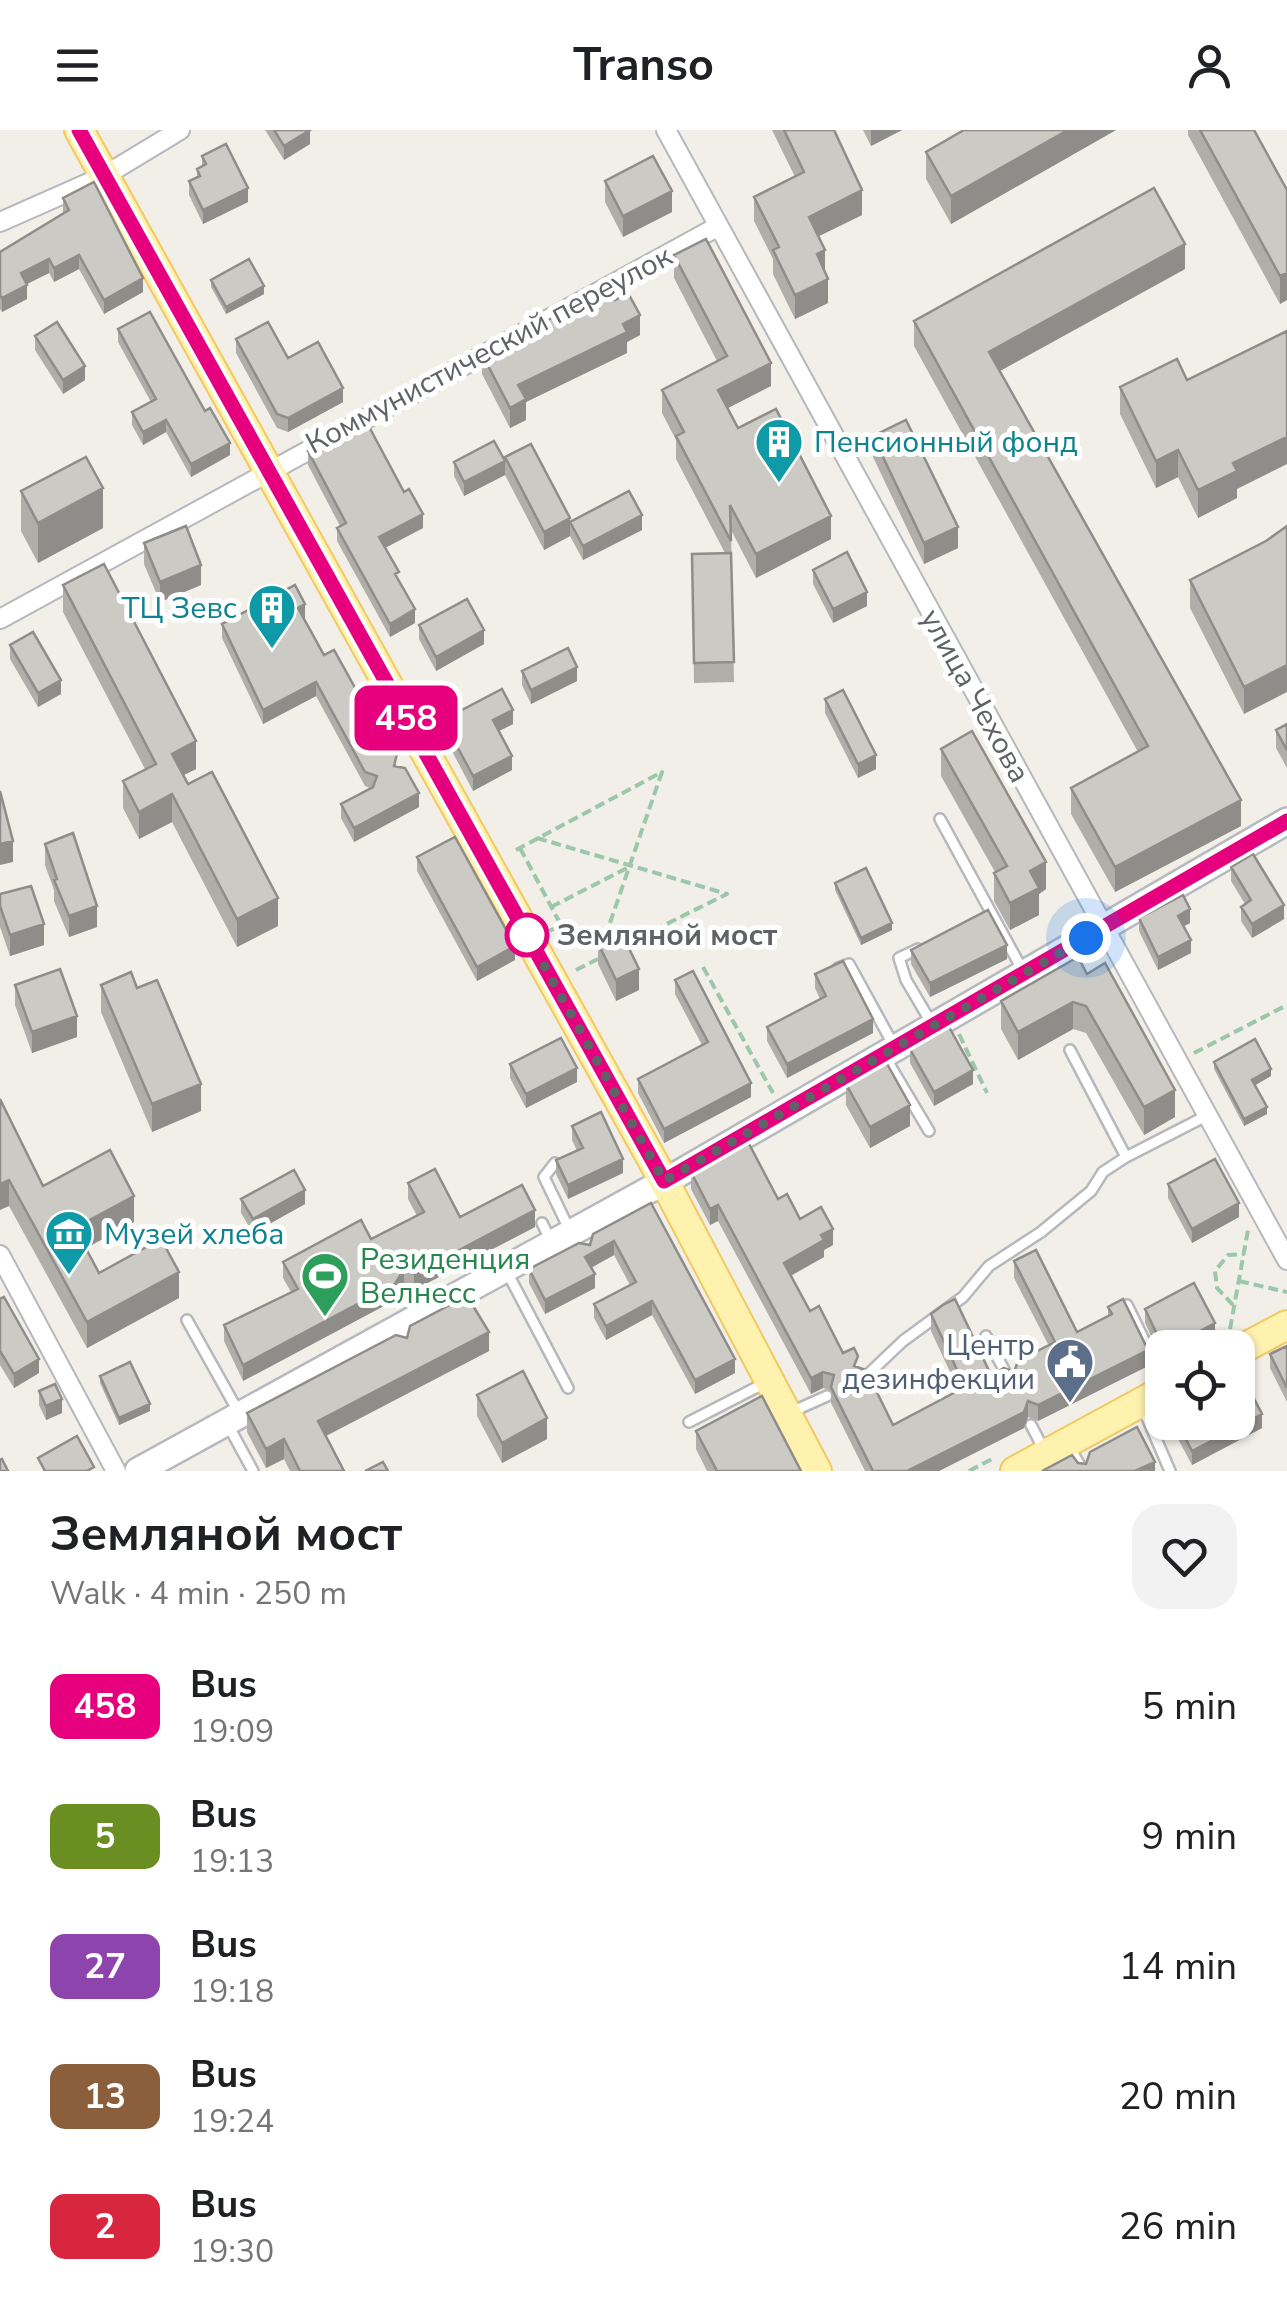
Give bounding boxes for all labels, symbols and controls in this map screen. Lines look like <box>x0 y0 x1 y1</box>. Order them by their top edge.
text: Transo <box>573 35 714 96</box>
icon: menu <box>50 38 105 93</box>
icon: person <box>1182 38 1237 93</box>
street label: Коммунистический переулок <box>299 236 680 464</box>
building icon: Пенсионный фонд <box>753 416 805 484</box>
place label: Пенсионный фонд <box>814 422 1078 463</box>
building icon: ТЦ Зевс <box>246 582 298 650</box>
place label: ТЦ Зевс <box>121 588 237 629</box>
street label: улица Чехова <box>910 602 1040 790</box>
line badge: 458 <box>348 686 464 750</box>
text: 458 <box>374 695 438 742</box>
your location <box>1061 913 1111 963</box>
marker: Земляной мост <box>506 914 548 956</box>
place label: Земляной мост <box>557 915 778 956</box>
museum icon: Музей хлеба <box>43 1208 95 1276</box>
place label: Музей хлеба <box>104 1214 284 1255</box>
place label: Резиденция Велнесс <box>360 1239 530 1314</box>
sports icon: Резиденция Велнесс <box>299 1250 351 1318</box>
place label: Центр дезинфекции <box>842 1325 1035 1400</box>
map controls <box>1145 1330 1255 1440</box>
button: locate <box>1145 1330 1255 1440</box>
public building icon: Центр дезинфекции <box>1044 1336 1096 1404</box>
text: Земляной мост <box>50 1501 402 1567</box>
button: heart <box>1132 1504 1237 1609</box>
text: Walk · 4 min · 250 m <box>50 1572 347 1615</box>
text: Bus <box>190 1659 257 1710</box>
text: 5 min <box>1142 1681 1237 1732</box>
text: 458 <box>73 1683 137 1730</box>
text: 19:09 <box>190 1710 274 1753</box>
text: Bus <box>190 1789 257 1840</box>
text: 9 min <box>1142 1811 1237 1862</box>
text: 5 <box>94 1813 116 1860</box>
text: 19:13 <box>190 1840 274 1883</box>
text: Bus <box>190 1919 257 1970</box>
text: 14 min <box>1119 1941 1237 1992</box>
text: 27 <box>84 1943 126 1990</box>
text: 19:18 <box>190 1970 274 2013</box>
text: Bus <box>190 2049 257 2100</box>
text: 20 min <box>1119 2071 1237 2122</box>
text: 13 <box>84 2073 126 2120</box>
text: 19:24 <box>190 2100 274 2143</box>
text: Bus <box>190 2179 257 2230</box>
text: 26 min <box>1119 2201 1237 2252</box>
text: 2 <box>94 2203 116 2250</box>
text: 19:30 <box>190 2230 274 2273</box>

